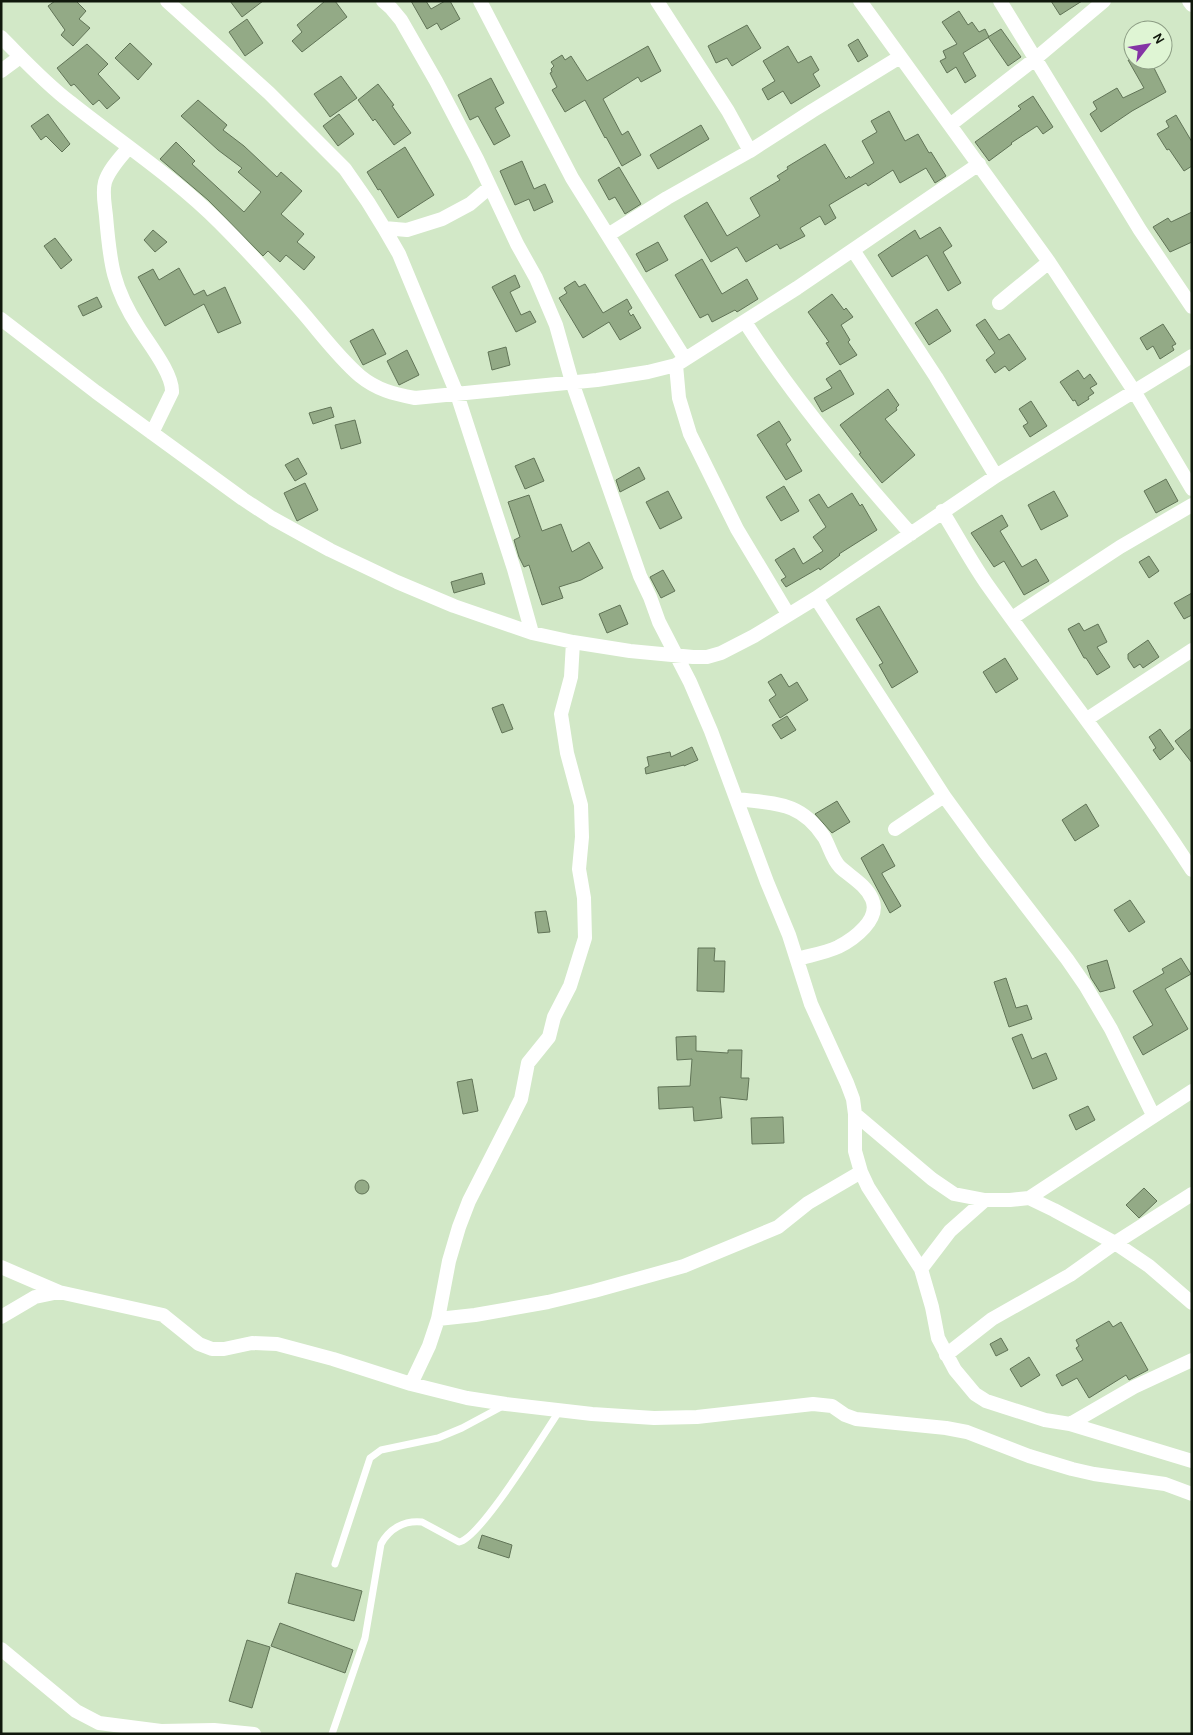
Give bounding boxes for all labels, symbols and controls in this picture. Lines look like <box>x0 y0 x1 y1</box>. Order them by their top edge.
north arrow <box>1123 20 1173 70</box>
text: N <box>1149 30 1169 47</box>

